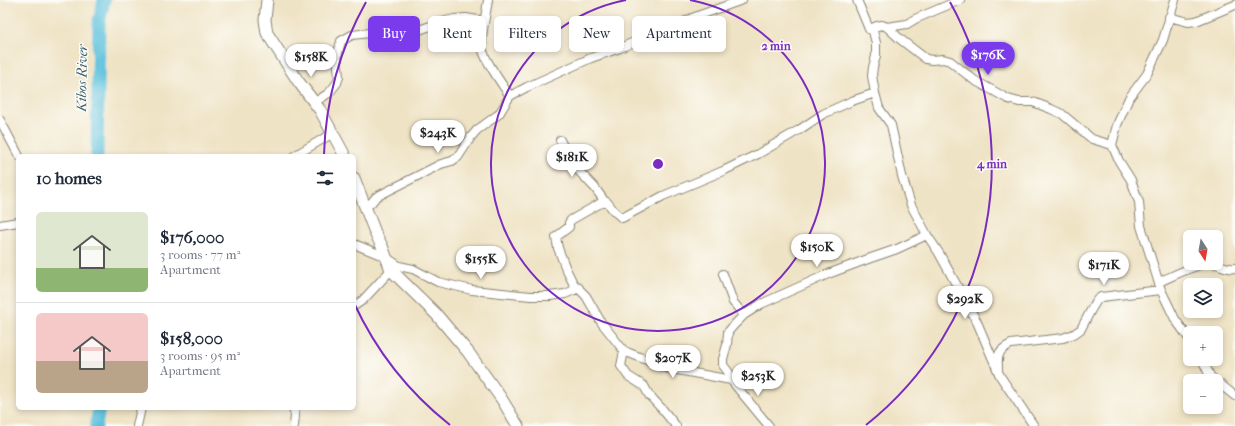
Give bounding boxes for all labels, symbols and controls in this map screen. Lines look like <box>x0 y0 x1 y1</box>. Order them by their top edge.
chip: Buy <box>368 16 420 52</box>
chip: Rent <box>428 16 486 52</box>
chip: Filters <box>494 16 561 52</box>
chip: New <box>569 16 624 52</box>
chip: Apartment <box>632 16 726 52</box>
text: 2 min <box>761 39 792 53</box>
water label: Kibos River <box>73 42 91 113</box>
pin: $176K <box>960 42 1016 76</box>
pin: $158K <box>283 44 339 78</box>
text: $176K <box>971 47 1005 62</box>
text: $158K <box>294 49 328 64</box>
pin: $243K <box>410 120 466 154</box>
text: $243K <box>420 125 456 140</box>
pin: $181K <box>544 144 600 178</box>
text: $181K <box>556 149 588 164</box>
centre of rings <box>651 157 665 171</box>
text: 4 min <box>976 157 1008 172</box>
icon: filters <box>314 167 336 189</box>
text: 10 homes <box>36 168 102 188</box>
text: $176,000 <box>160 227 225 247</box>
icon: home <box>68 228 116 276</box>
north arrow <box>1183 230 1223 270</box>
map controls <box>1183 230 1223 414</box>
pin: $150K <box>789 234 845 268</box>
text: $150K <box>800 239 834 254</box>
pin: $155K <box>453 246 509 280</box>
text: 3 rooms · 77 m² <box>160 247 240 262</box>
text: $155K <box>465 251 497 266</box>
pin: $171K <box>1076 252 1132 286</box>
text: $171K <box>1088 257 1120 272</box>
text: Apartment <box>160 262 221 277</box>
button: layers <box>1183 278 1223 318</box>
pin: $292K <box>937 286 993 320</box>
text: $292K <box>947 291 983 306</box>
button: + <box>1183 326 1223 366</box>
text: $158,000 <box>160 328 223 348</box>
icon: home <box>68 329 116 377</box>
pin: $207K <box>645 345 701 379</box>
text: 3 rooms · 95 m² <box>160 348 240 363</box>
text: $207K <box>655 350 691 365</box>
text: Apartment <box>160 363 221 378</box>
pin: $253K <box>730 363 786 397</box>
text: $253K <box>741 368 775 383</box>
button: − <box>1183 374 1223 414</box>

